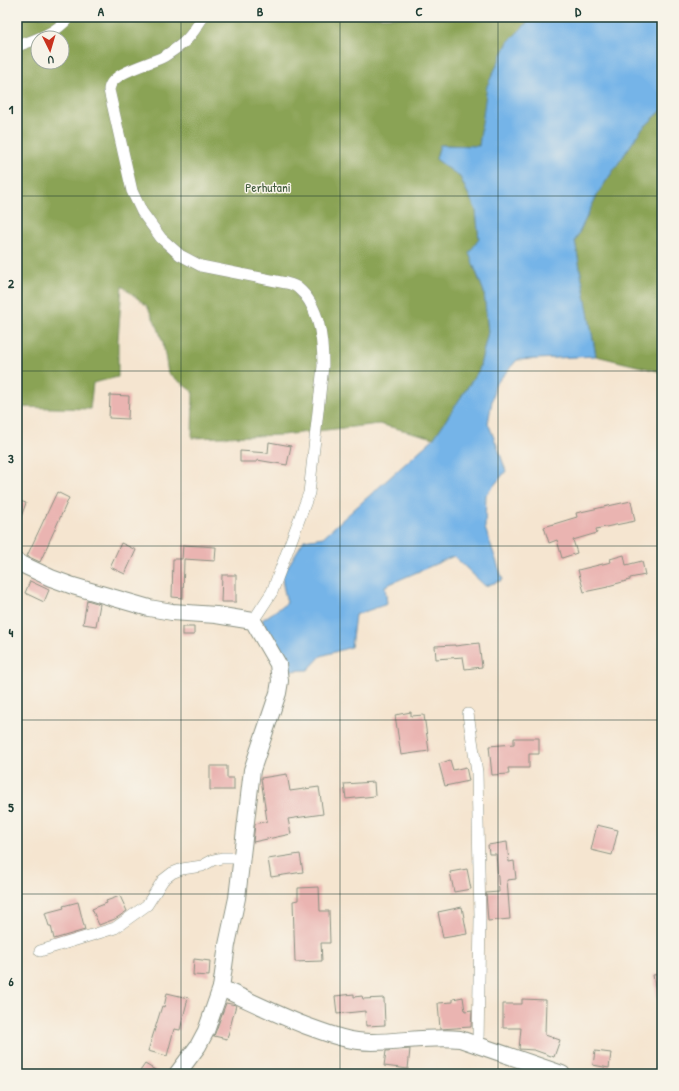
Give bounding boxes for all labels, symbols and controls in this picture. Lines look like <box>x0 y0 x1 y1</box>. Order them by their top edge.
text: A <box>98 2 105 20</box>
text: B <box>257 2 264 20</box>
text: C <box>415 2 423 20</box>
text: D <box>575 2 582 20</box>
north arrow <box>30 30 70 70</box>
text: U <box>47 53 55 67</box>
text: 1 <box>9 100 14 118</box>
park label: Perhutani <box>245 178 291 196</box>
text: 2 <box>8 274 15 292</box>
text: 3 <box>8 449 14 467</box>
text: 4 <box>9 623 14 641</box>
text: 5 <box>8 798 14 816</box>
text: 6 <box>8 972 14 990</box>

